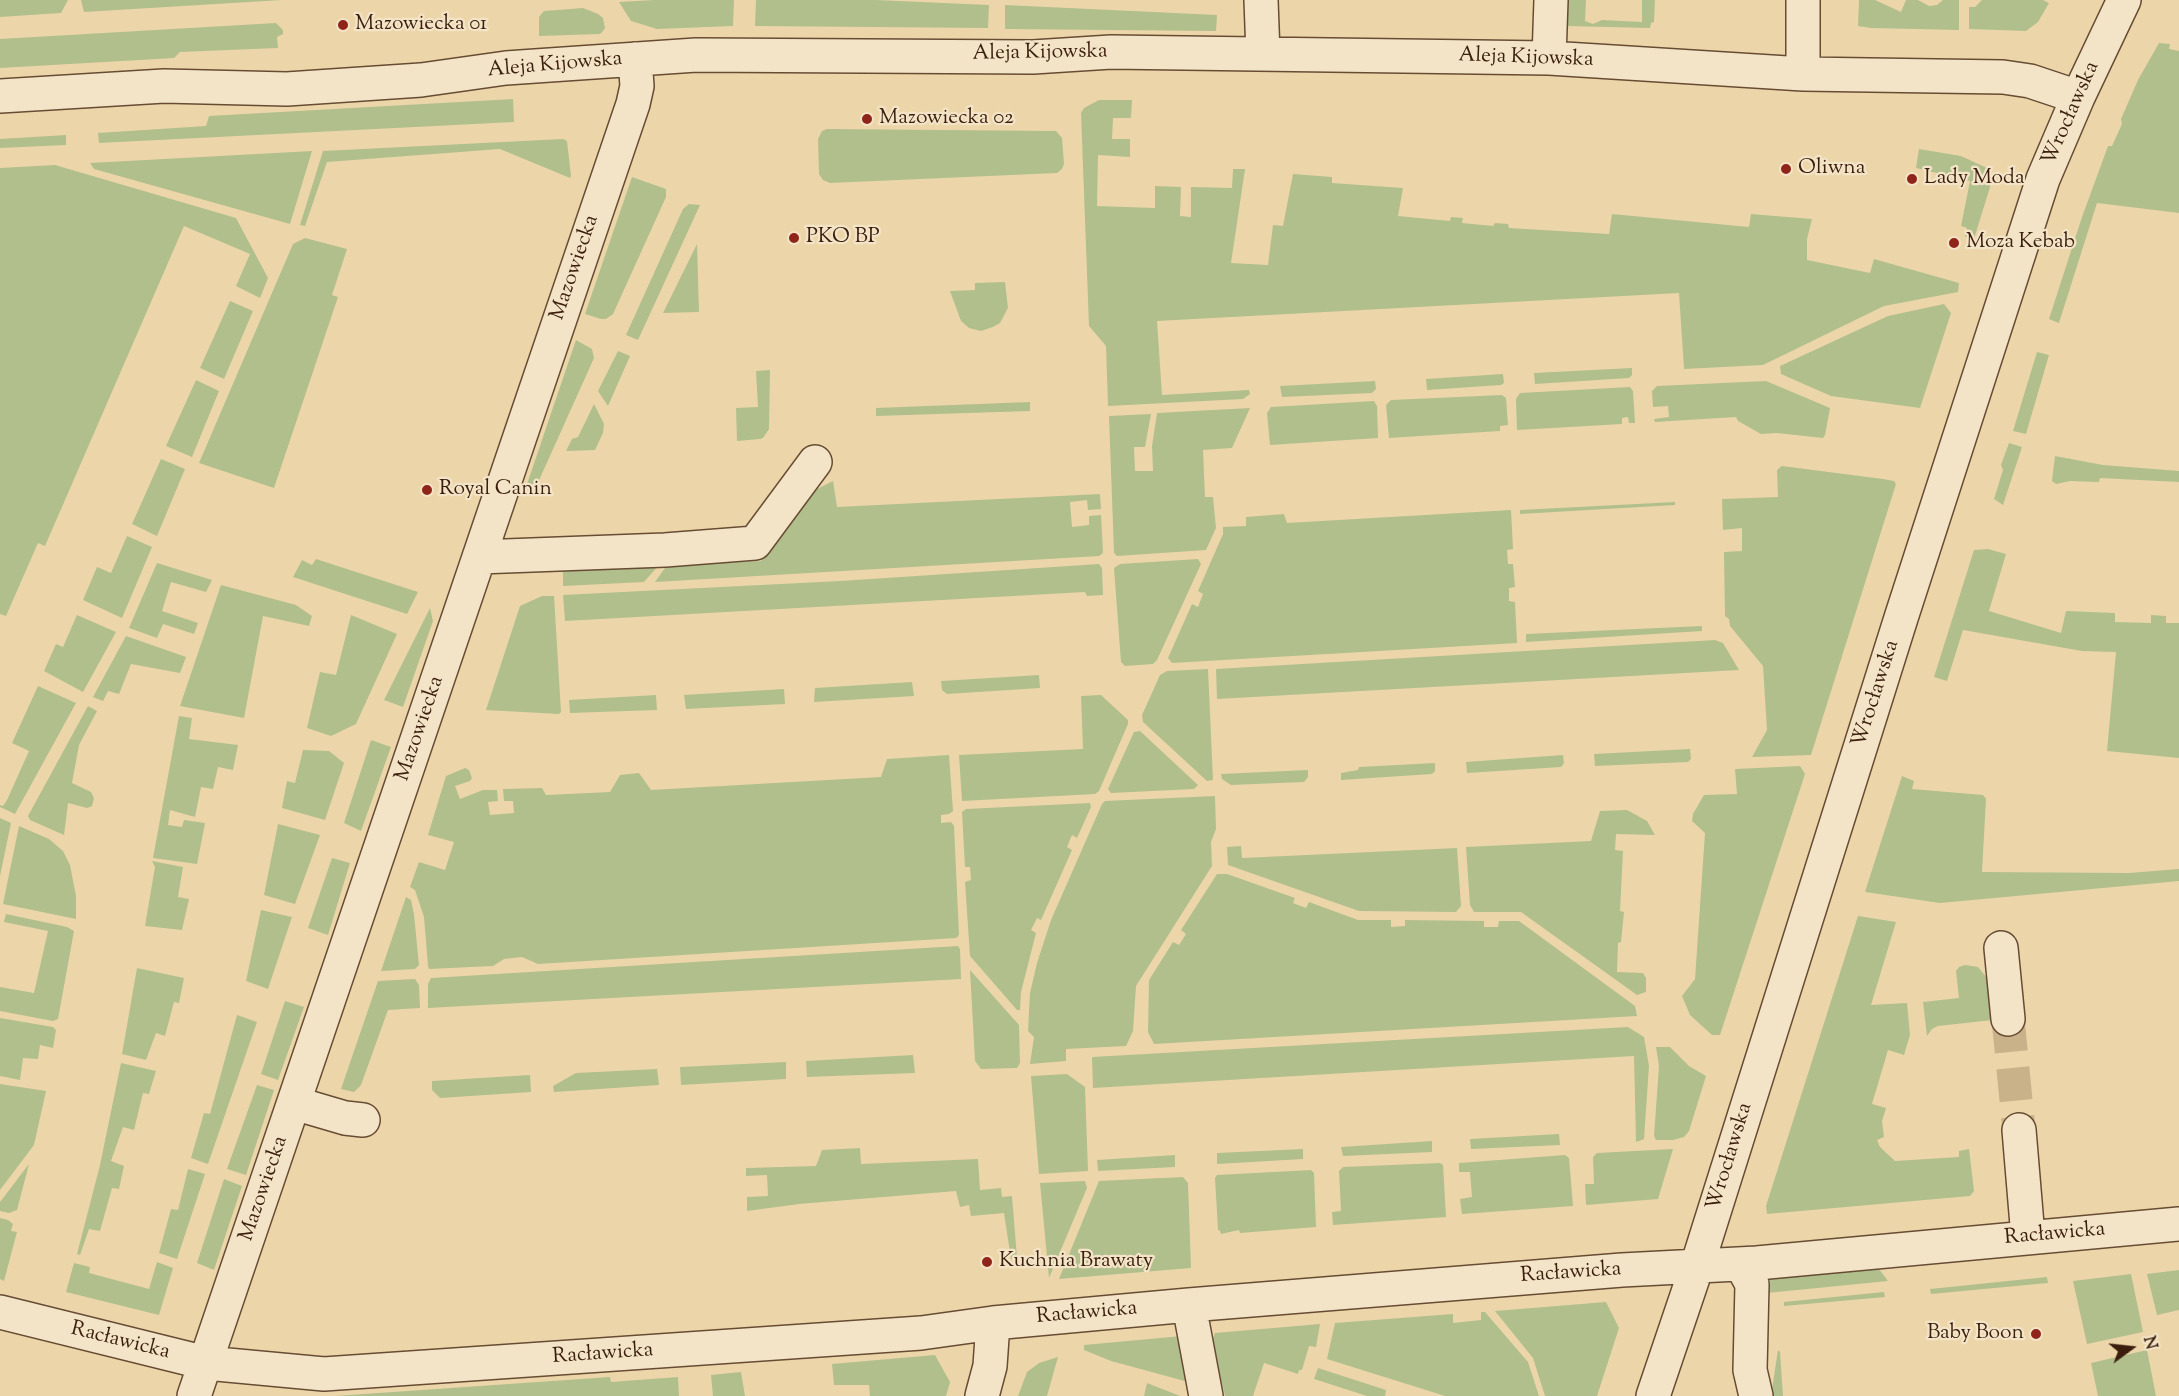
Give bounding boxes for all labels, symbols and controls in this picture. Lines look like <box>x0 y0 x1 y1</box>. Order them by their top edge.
place label: Mazowiecka 01 <box>355 12 487 38</box>
marker: Mazowiecka 01 <box>336 18 350 32</box>
street label: Aleja Kijowska <box>972 40 1108 68</box>
street label: Aleja Kijowska <box>1458 44 1594 74</box>
street label: Aleja Kijowska <box>487 48 623 84</box>
street label: Wrocławska <box>2038 58 2106 170</box>
place label: Mazowiecka 02 <box>879 106 1014 132</box>
marker: Mazowiecka 02 <box>860 112 874 126</box>
place label: Oliwna <box>1798 156 1865 182</box>
marker: Oliwna <box>1779 162 1793 176</box>
place label: Lady Moda <box>1924 166 2025 192</box>
marker: Lady Moda <box>1905 172 1919 186</box>
street label: Mazowiecka <box>546 212 606 324</box>
place label: PKO BP <box>806 225 880 251</box>
place label: Moza Kebab <box>1966 230 2075 256</box>
marker: PKO BP <box>787 231 801 245</box>
marker: Moza Kebab <box>1947 236 1961 250</box>
place label: Royal Canin <box>439 477 552 503</box>
marker: Royal Canin <box>420 483 434 497</box>
street label: Wrocławska <box>1848 637 1906 751</box>
street label: Mazowiecka <box>391 673 451 785</box>
street label: Wrocławska <box>1703 1100 1759 1214</box>
street label: Mazowiecka <box>235 1133 295 1245</box>
street label: Racławicka <box>2003 1218 2107 1252</box>
place label: Kuchnia Brawaty <box>999 1249 1153 1275</box>
marker: Kuchnia Brawaty <box>980 1255 994 1269</box>
street label: Racławicka <box>1520 1258 1622 1290</box>
street label: Racławicka <box>1035 1297 1139 1331</box>
street label: Racławicka <box>68 1318 172 1366</box>
north arrow <box>2101 1318 2161 1378</box>
place label: Baby Boon <box>1927 1321 2024 1347</box>
marker: Baby Boon <box>2029 1327 2043 1341</box>
text: N <box>2136 1334 2162 1352</box>
street label: Racławicka <box>552 1339 654 1371</box>

